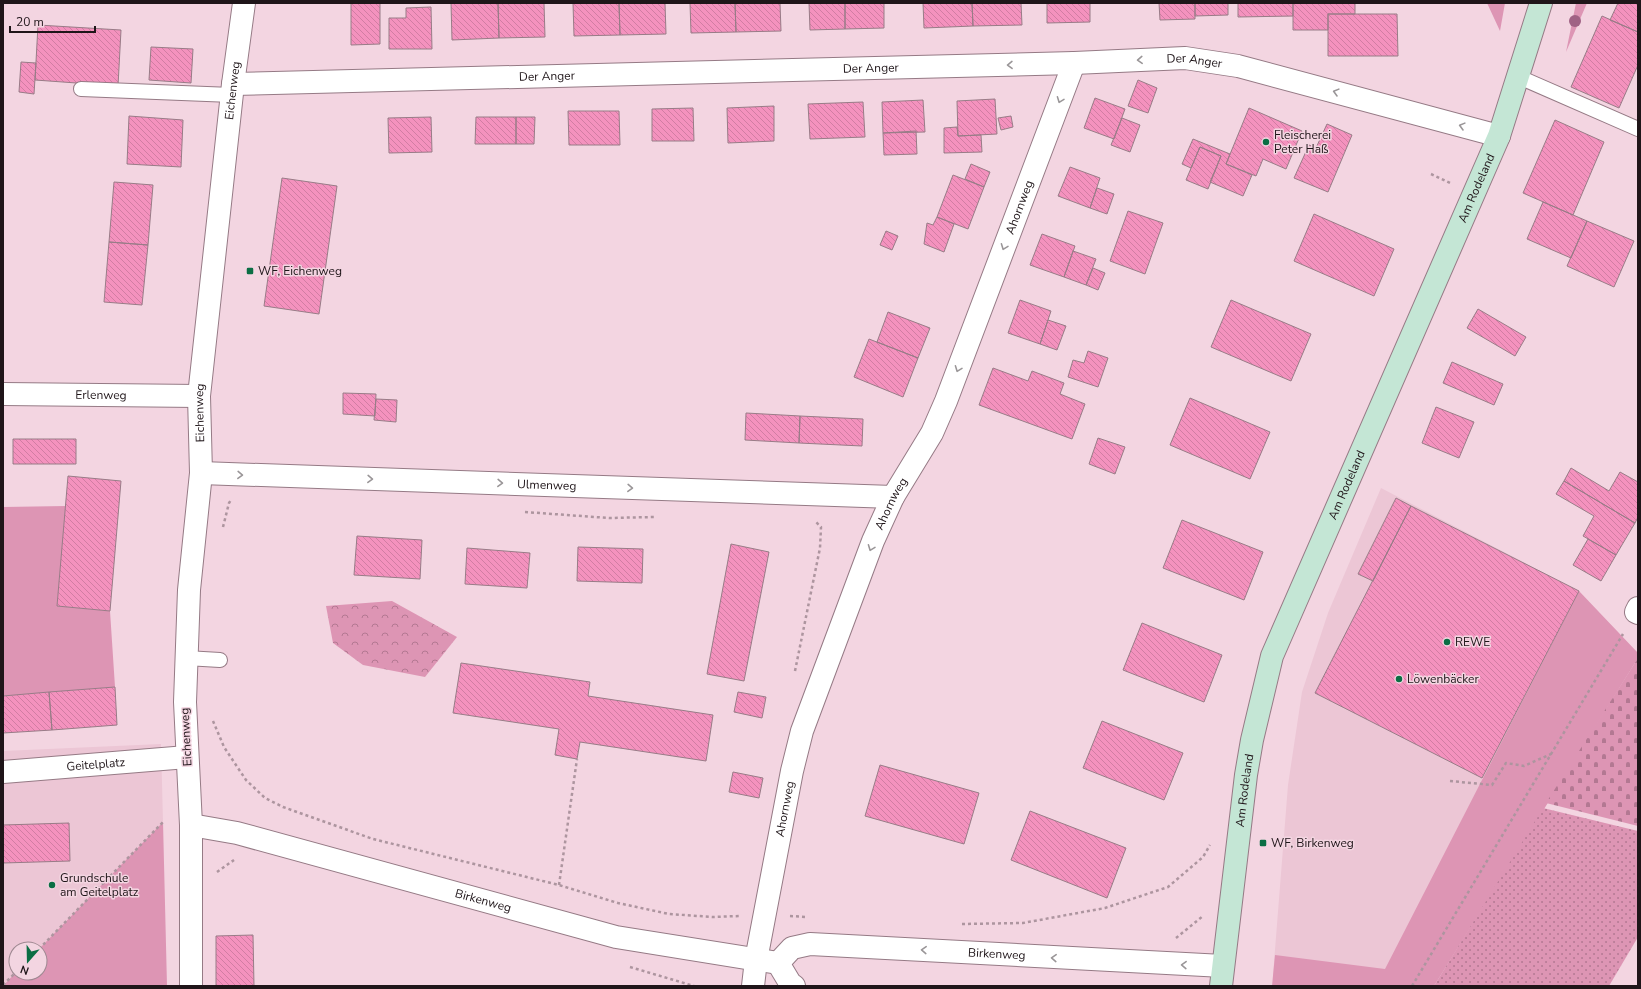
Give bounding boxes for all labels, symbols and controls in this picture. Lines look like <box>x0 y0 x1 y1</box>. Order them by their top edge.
scale bar <box>10 8 95 34</box>
text: 20 m <box>16 14 44 30</box>
street label: Der Anger <box>1166 50 1224 72</box>
one-way arrow <box>1137 56 1143 64</box>
street label: Der Anger <box>843 59 900 77</box>
street label: Eichenweg <box>221 60 244 121</box>
one-way arrow <box>1007 61 1013 69</box>
street label: Der Anger <box>519 67 576 85</box>
one-way arrow <box>1333 88 1340 97</box>
one-way arrow <box>1056 96 1064 103</box>
one-way arrow <box>1458 122 1465 130</box>
place label: Fleischerei Peter Haß <box>1274 127 1331 157</box>
marker: Fleischerei Peter Haß <box>1261 137 1271 147</box>
street label: Am Rodeland <box>1454 151 1498 225</box>
street label: Ahornweg <box>1002 178 1037 237</box>
one-way arrow <box>1001 244 1009 251</box>
place label: WF, Eichenweg <box>258 263 342 279</box>
marker: WF, Eichenweg <box>245 266 255 276</box>
one-way arrow <box>955 366 963 373</box>
street label: Eichenweg <box>191 383 208 442</box>
street label: Erlenweg <box>75 387 127 403</box>
street label: Am Rodeland <box>1325 448 1369 522</box>
one-way arrow <box>237 470 243 479</box>
one-way arrow <box>367 475 373 483</box>
street label: Ahornweg <box>871 475 911 532</box>
street label: Ulmenweg <box>517 476 577 494</box>
one-way arrow <box>497 479 503 488</box>
one-way arrow <box>627 484 633 492</box>
one-way arrow <box>867 545 875 552</box>
place label: REWE <box>1455 634 1490 650</box>
marker: REWE <box>1442 637 1452 647</box>
place label: Löwenbäcker <box>1407 671 1479 687</box>
marker: Löwenbäcker <box>1394 674 1404 684</box>
street label: Eichenweg <box>176 707 196 767</box>
street label: Am Rodeland <box>1232 752 1258 828</box>
street label: Geitelplatz <box>66 754 126 775</box>
street label: Ahornweg <box>772 780 798 838</box>
place label: WF, Birkenweg <box>1271 835 1354 851</box>
marker: WF, Birkenweg <box>1258 838 1268 848</box>
place label: Grundschule am Geitelplatz <box>60 870 139 900</box>
marker: Grundschule am Geitelplatz <box>47 880 57 890</box>
street label: Birkenweg <box>453 885 513 916</box>
north arrow <box>8 941 48 981</box>
street label: Birkenweg <box>968 944 1026 963</box>
one-way arrow <box>921 946 927 955</box>
one-way arrow <box>1051 953 1057 962</box>
one-way arrow <box>1181 960 1187 969</box>
text: N <box>18 961 31 978</box>

